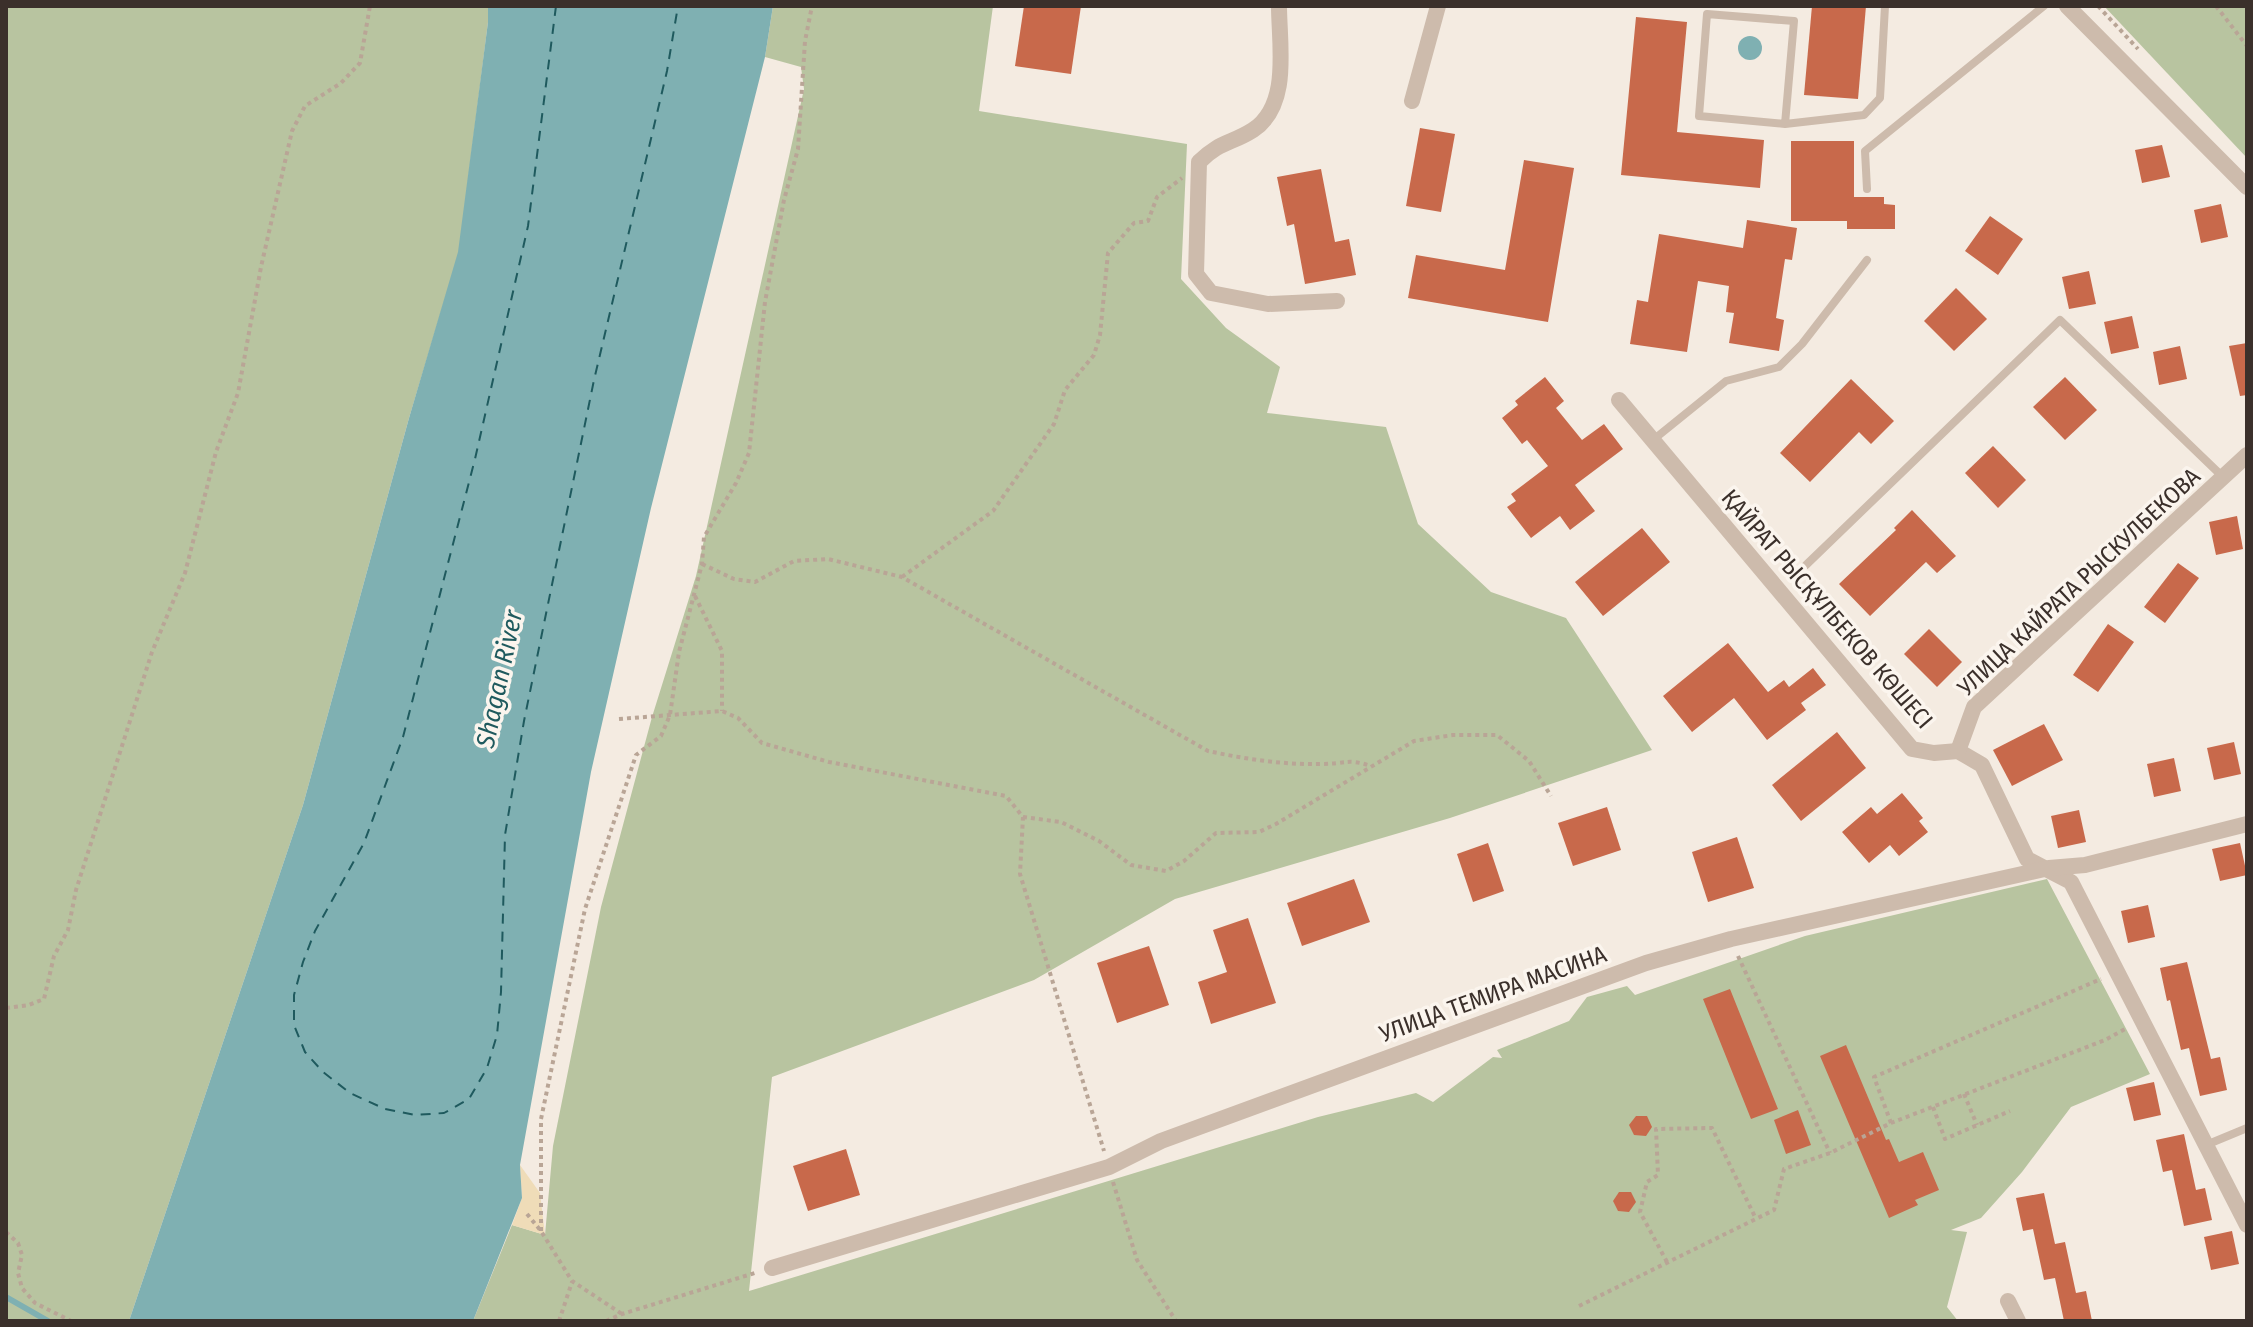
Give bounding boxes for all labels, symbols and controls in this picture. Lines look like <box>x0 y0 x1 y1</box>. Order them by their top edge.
street label: УЛИЦА КАЙРАТА РЫСКУЛБЕКОВА <box>1951 462 2206 702</box>
street label: ҚАЙРАТ РЫСҚҰЛБЕКОВ КӨШЕСІ <box>1716 484 1938 734</box>
water label: Shagan River <box>470 607 529 752</box>
street label: УЛИЦА ТЕМИРА МАСИНА <box>1375 940 1611 1048</box>

